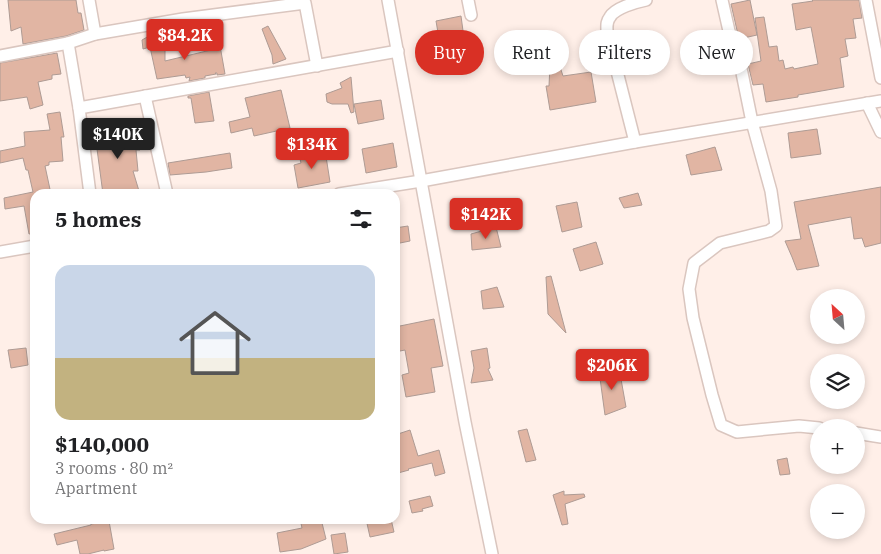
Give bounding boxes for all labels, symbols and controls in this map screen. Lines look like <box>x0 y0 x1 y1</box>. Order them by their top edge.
pin: $84.2K <box>144 18 226 61</box>
text: $84.2K <box>157 25 213 45</box>
chip: Buy <box>415 30 484 75</box>
chip: Rent <box>494 30 569 75</box>
chip: Filters <box>579 30 670 75</box>
chip: New <box>680 30 753 75</box>
pin: $140K <box>83 118 153 160</box>
text: $140K <box>93 124 143 144</box>
pin: $134K <box>277 128 347 170</box>
text: $134K <box>287 134 337 154</box>
pin: $142K <box>451 198 521 240</box>
text: $142K <box>461 204 511 224</box>
text: 5 homes <box>55 205 141 233</box>
icon: filters <box>347 205 375 233</box>
north arrow <box>810 289 865 344</box>
map controls <box>810 289 865 539</box>
icon: home <box>170 298 260 388</box>
pin: $206K <box>577 348 647 391</box>
button: layers <box>810 354 865 409</box>
text: $206K <box>587 355 637 375</box>
button: + <box>810 419 865 474</box>
text: $140,000 <box>55 430 149 458</box>
text: 3 rooms · 80 m² <box>55 458 173 478</box>
text: Apartment <box>55 478 137 498</box>
button: − <box>810 484 865 539</box>

